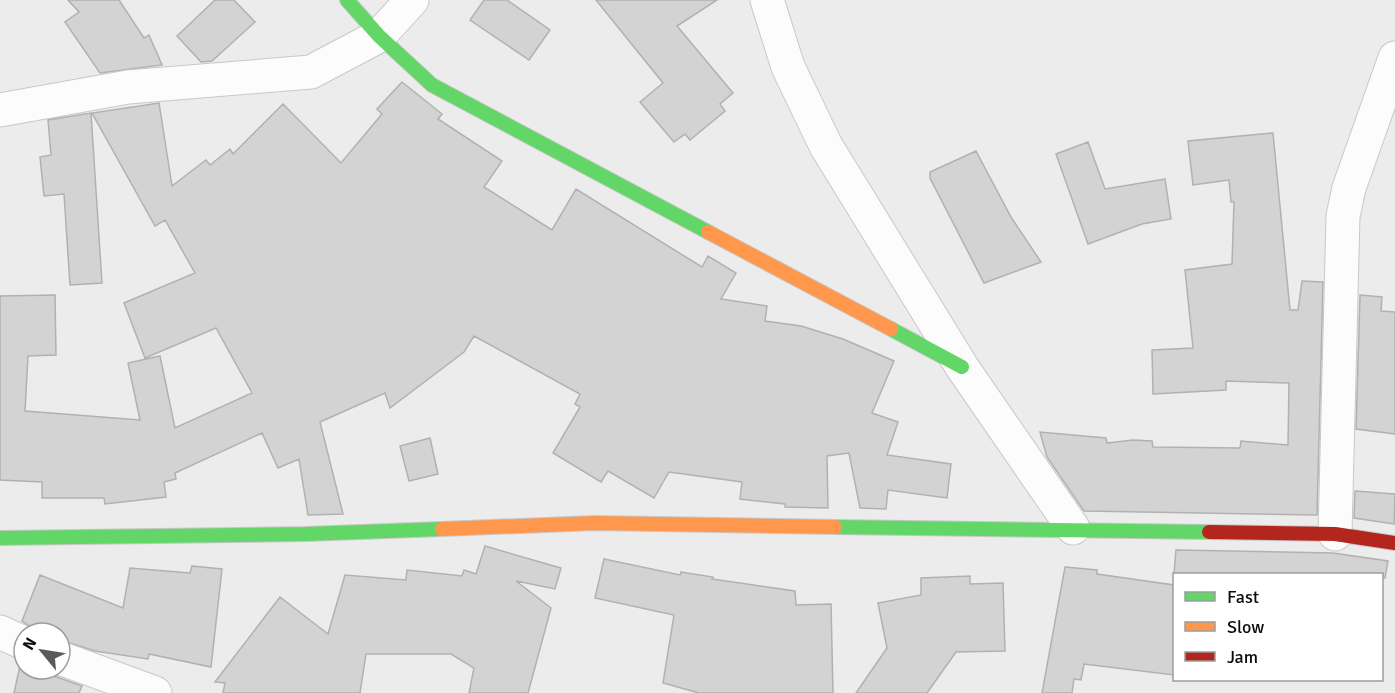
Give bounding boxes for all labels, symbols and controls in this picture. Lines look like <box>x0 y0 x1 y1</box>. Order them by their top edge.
legend <box>1173 573 1383 681</box>
text: Fast <box>1227 586 1259 608</box>
text: Slow <box>1227 616 1264 638</box>
north arrow <box>12 621 72 681</box>
text: N <box>18 634 41 654</box>
text: Jam <box>1227 646 1258 668</box>

